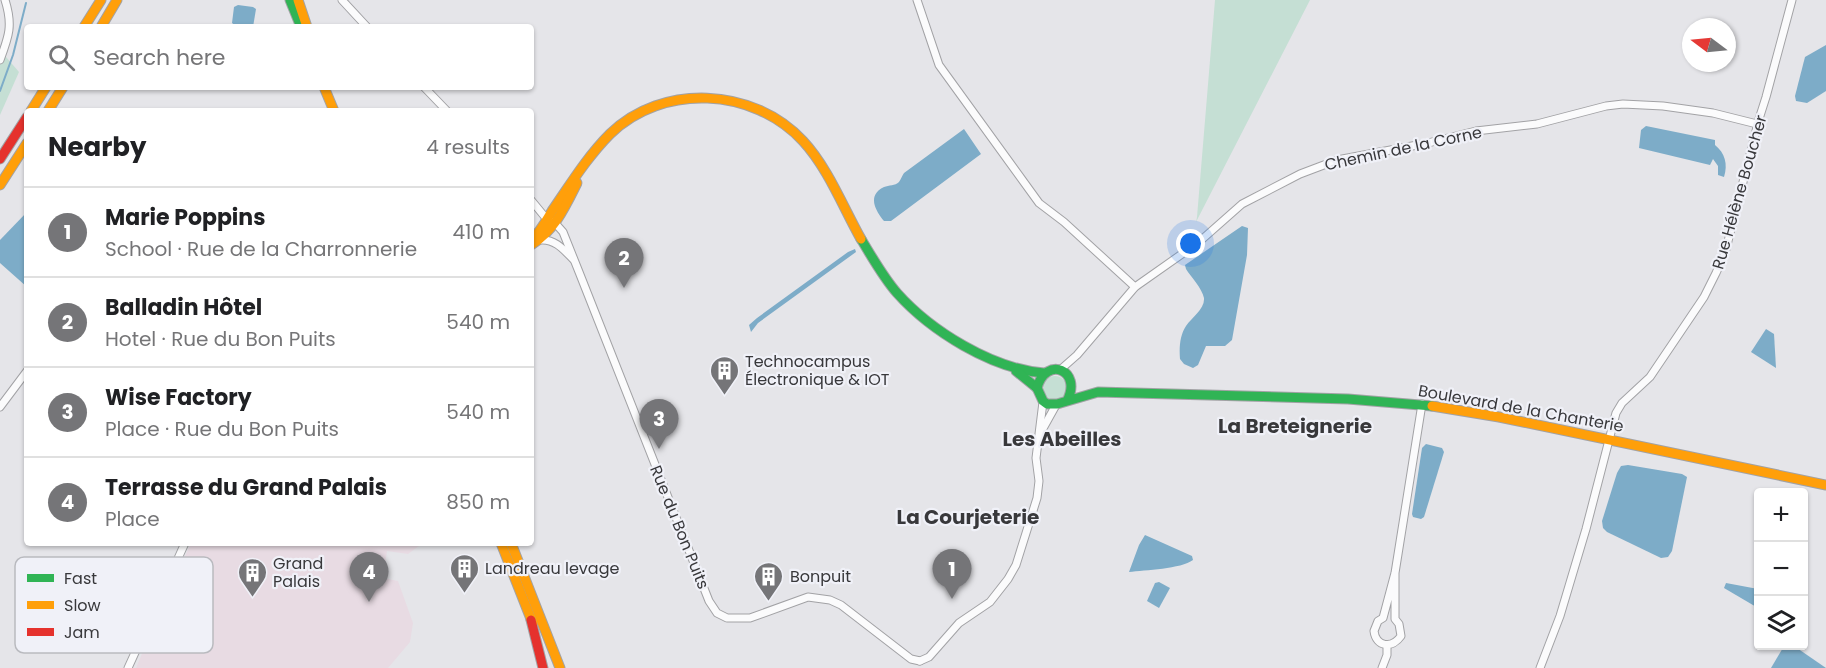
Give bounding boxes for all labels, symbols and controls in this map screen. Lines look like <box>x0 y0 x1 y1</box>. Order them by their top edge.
north arrow <box>1682 18 1736 72</box>
search box <box>24 24 534 90</box>
icon: search <box>45 41 78 74</box>
text: Search here <box>93 42 226 73</box>
street label: Rue Hélène Boucher <box>1706 112 1773 272</box>
street label: Chemin de la Corne <box>1322 121 1484 176</box>
text: Nearby <box>48 129 146 165</box>
text: 4 results <box>426 133 510 161</box>
text: Marie Poppins <box>105 202 265 233</box>
text: 1 <box>64 218 71 246</box>
text: 410 m <box>453 218 510 246</box>
your location <box>1176 229 1205 258</box>
text: School · Rue de la Charronnerie <box>105 235 417 263</box>
pin: 2 <box>604 238 644 288</box>
text: Balladin Hôtel <box>105 292 262 323</box>
text: 2 <box>62 308 73 336</box>
text: 540 m <box>446 308 510 336</box>
text: Hotel · Rue du Bon Puits <box>105 325 336 353</box>
place label: Technocampus Électronique & IOT <box>745 350 890 391</box>
building icon: Technocampus Électronique & IOT <box>708 354 740 396</box>
street label: Boulevard de la Chanterie <box>1416 379 1626 438</box>
text: Wise Factory <box>105 382 252 413</box>
text: 3 <box>61 398 74 426</box>
text: 540 m <box>446 398 510 426</box>
pin: 3 <box>640 400 678 449</box>
district label: La Breteignerie <box>1218 412 1372 440</box>
text: Place · Rue du Bon Puits <box>105 415 339 443</box>
district label: Les Abeilles <box>1002 425 1122 453</box>
street label: Rue du Bon Puits <box>644 462 715 593</box>
text: Terrasse du Grand Palais <box>105 472 387 503</box>
text: 4 <box>61 488 74 516</box>
text: 850 m <box>446 488 510 516</box>
map controls <box>1754 488 1808 650</box>
button: + <box>1754 488 1808 542</box>
district label: La Courjeterie <box>897 503 1039 531</box>
text: Place <box>105 505 160 533</box>
button: − <box>1754 542 1808 596</box>
pin: 1 <box>932 550 972 599</box>
place label: Grand Palais <box>273 552 323 593</box>
pin: 4 <box>350 552 388 602</box>
building icon: Landreau levage <box>448 552 480 594</box>
building icon: Grand Palais <box>236 556 268 598</box>
legend <box>15 557 213 653</box>
place label: Landreau levage <box>485 557 619 580</box>
building icon: Bonpuit <box>753 560 785 602</box>
place label: Bonpuit <box>790 565 851 588</box>
text: Fast <box>64 567 97 590</box>
text: Slow <box>64 594 101 617</box>
button: layers <box>1754 596 1808 650</box>
text: Jam <box>64 621 100 644</box>

